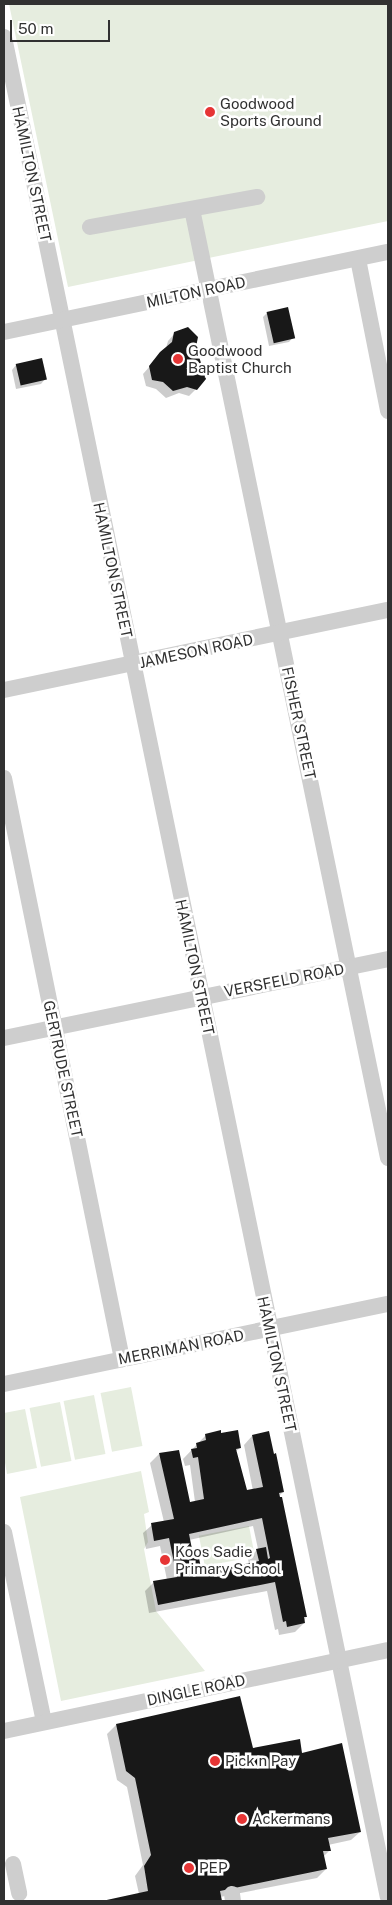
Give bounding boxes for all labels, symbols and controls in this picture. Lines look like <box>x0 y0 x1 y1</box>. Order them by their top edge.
scale bar <box>12 10 112 42</box>
text: 50 m <box>18 20 53 37</box>
place label: Goodwood Sports Ground <box>220 94 322 129</box>
street label: HAMILTON STREET <box>9 104 55 244</box>
marker: Goodwood Sports Ground <box>204 106 216 118</box>
street label: MILTON ROAD <box>145 273 247 311</box>
place label: Goodwood Baptist Church <box>188 341 292 376</box>
marker: Goodwood Baptist Church <box>172 353 184 365</box>
street label: HAMILTON STREET <box>90 500 136 640</box>
street label: JAMESON ROAD <box>137 630 255 672</box>
street label: FISHER STREET <box>278 665 320 781</box>
street label: HAMILTON STREET <box>172 897 218 1037</box>
street label: VERSFELD ROAD <box>222 960 346 1000</box>
street label: GERTRUDE STREET <box>40 999 86 1139</box>
street label: HAMILTON STREET <box>254 1294 300 1434</box>
street label: MERRIMAN ROAD <box>117 1326 245 1368</box>
place label: Koos Sadie Primary School <box>175 1542 281 1577</box>
marker: Koos Sadie Primary School <box>159 1554 171 1566</box>
street label: DINGLE ROAD <box>145 1671 247 1709</box>
place label: Pick n Pay <box>225 1752 296 1770</box>
marker: Pick n Pay <box>209 1755 221 1767</box>
place label: Ackermans <box>252 1810 330 1828</box>
marker: Ackermans <box>236 1813 248 1825</box>
place label: PEP <box>199 1859 228 1877</box>
marker: PEP <box>183 1862 195 1874</box>

